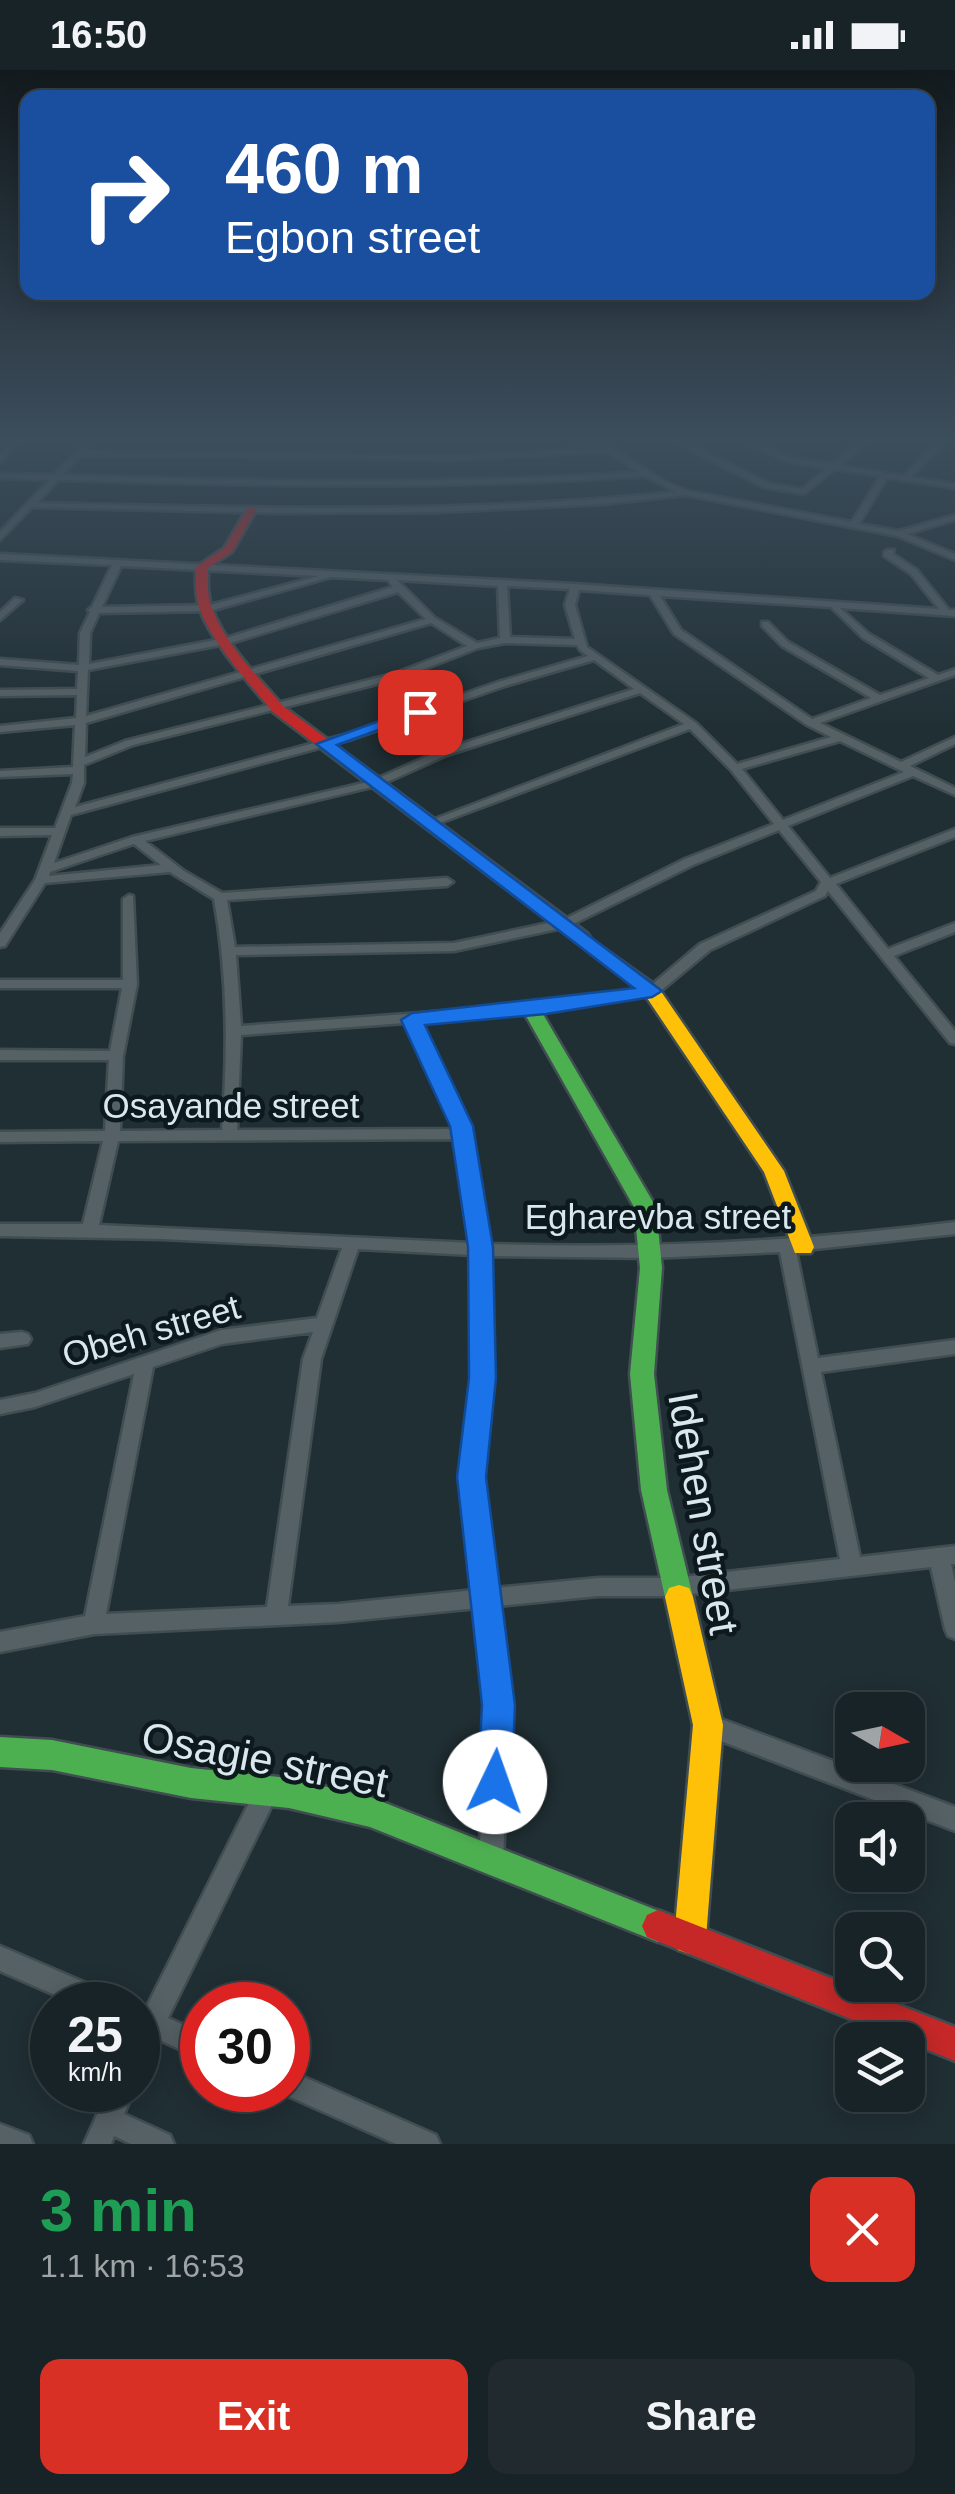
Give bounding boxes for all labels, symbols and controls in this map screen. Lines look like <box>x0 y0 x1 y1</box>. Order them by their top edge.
text: 16:50 <box>50 14 147 56</box>
icon: right <box>60 130 190 260</box>
text: 460 m <box>225 130 423 208</box>
text: Egbon street <box>225 212 480 263</box>
pin <box>378 670 463 755</box>
icon: arrive <box>393 685 448 740</box>
street label: Osayande street <box>103 1086 360 1125</box>
street label: Egharevba street <box>525 1197 792 1236</box>
street label: Obeh street <box>58 1286 244 1374</box>
street label: Idehen street <box>659 1388 748 1638</box>
north arrow <box>835 1692 925 1782</box>
map controls <box>835 1692 925 2112</box>
street label: Osagie street <box>138 1713 392 1806</box>
position arrow <box>443 1730 547 1834</box>
button: sound <box>835 1802 925 1892</box>
button: search <box>835 1912 925 2002</box>
speed limit sign: 30 <box>180 1982 310 2112</box>
text: 25 <box>67 2007 123 2063</box>
button: layers <box>835 2022 925 2112</box>
text: km/h <box>68 2058 122 2086</box>
text: 3 min <box>40 2177 197 2244</box>
button: close <box>810 2177 915 2282</box>
text: 1.1 km · 16:53 <box>40 2248 245 2284</box>
button: Exit <box>40 2359 468 2474</box>
button: Share <box>488 2359 915 2474</box>

